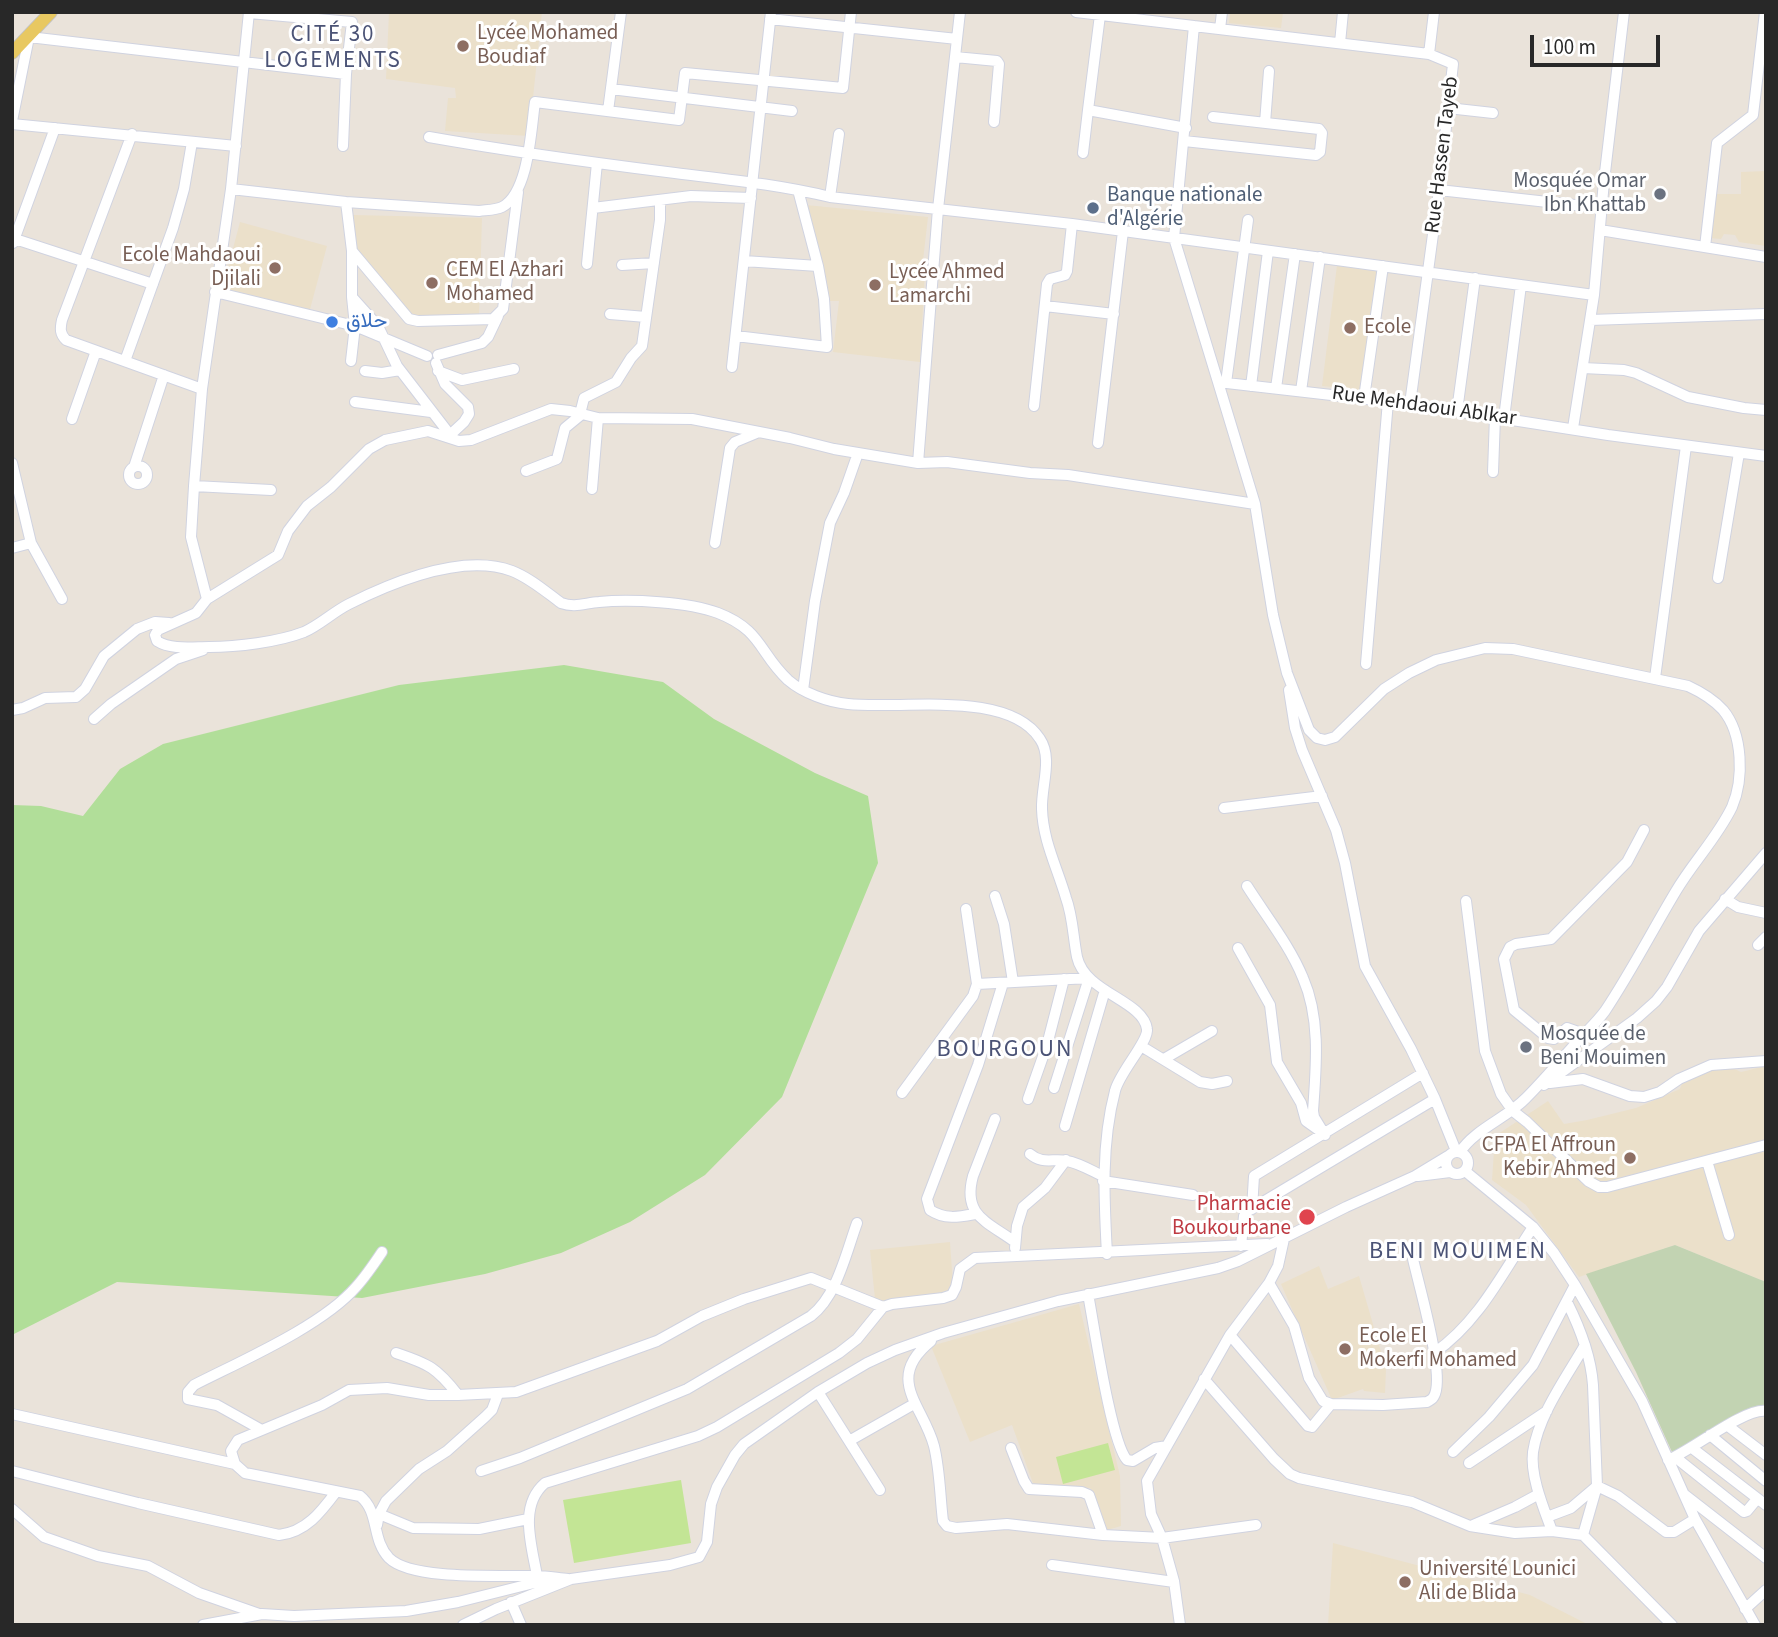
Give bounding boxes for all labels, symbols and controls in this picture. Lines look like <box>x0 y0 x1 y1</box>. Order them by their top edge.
place label: Lycée Mohamed Boudiaf <box>477 21 618 71</box>
scale bar <box>1533 21 1662 65</box>
district label: CITÉ 30 LOGEMENTS <box>265 22 401 76</box>
text: 100 m <box>1543 32 1596 62</box>
marker: Lycée Mohamed Boudiaf <box>455 38 471 54</box>
street label: Rue Hassen Tayeb <box>1421 75 1465 235</box>
place label: Mosquée Omar Ibn Khattab <box>1513 169 1646 219</box>
place label: Banque nationale d'Algérie <box>1107 183 1262 233</box>
marker: Mosquée Omar Ibn Khattab <box>1652 186 1668 202</box>
marker: Banque nationale d'Algérie <box>1085 200 1101 216</box>
place label: Ecole Mahdaoui Djilali <box>122 243 261 293</box>
place label: CEM El Azhari Mohamed <box>446 258 564 308</box>
marker: Ecole Mahdaoui Djilali <box>267 260 283 276</box>
place label: Lycée Ahmed Lamarchi <box>889 260 1005 310</box>
marker: CEM El Azhari Mohamed <box>424 275 440 291</box>
marker: Lycée Ahmed Lamarchi <box>867 277 883 293</box>
place label: حلاق <box>346 309 387 335</box>
marker: حلاق <box>324 314 340 330</box>
place label: Ecole <box>1364 315 1411 341</box>
marker: Ecole <box>1342 320 1358 336</box>
street label: Rue Mehdaoui Ablkar <box>1330 382 1518 432</box>
place label: Mosquée de Beni Mouimen <box>1540 1022 1666 1072</box>
district label: BOURGOUN <box>938 1037 1072 1065</box>
marker: Mosquée de Beni Mouimen <box>1518 1039 1534 1055</box>
place label: CFPA El Affroun Kebir Ahmed <box>1482 1133 1616 1183</box>
marker: CFPA El Affroun Kebir Ahmed <box>1622 1150 1638 1166</box>
place label: Pharmacie Boukourbane <box>1172 1192 1291 1242</box>
marker: Pharmacie Boukourbane <box>1297 1207 1317 1227</box>
district label: BENI MOUIMEN <box>1370 1239 1546 1267</box>
place label: Ecole El Mokerfi Mohamed <box>1359 1324 1517 1374</box>
marker: Ecole El Mokerfi Mohamed <box>1337 1341 1353 1357</box>
place label: Université Lounici Ali de Blida <box>1419 1557 1576 1607</box>
marker: Université Lounici Ali de Blida <box>1397 1574 1413 1590</box>

